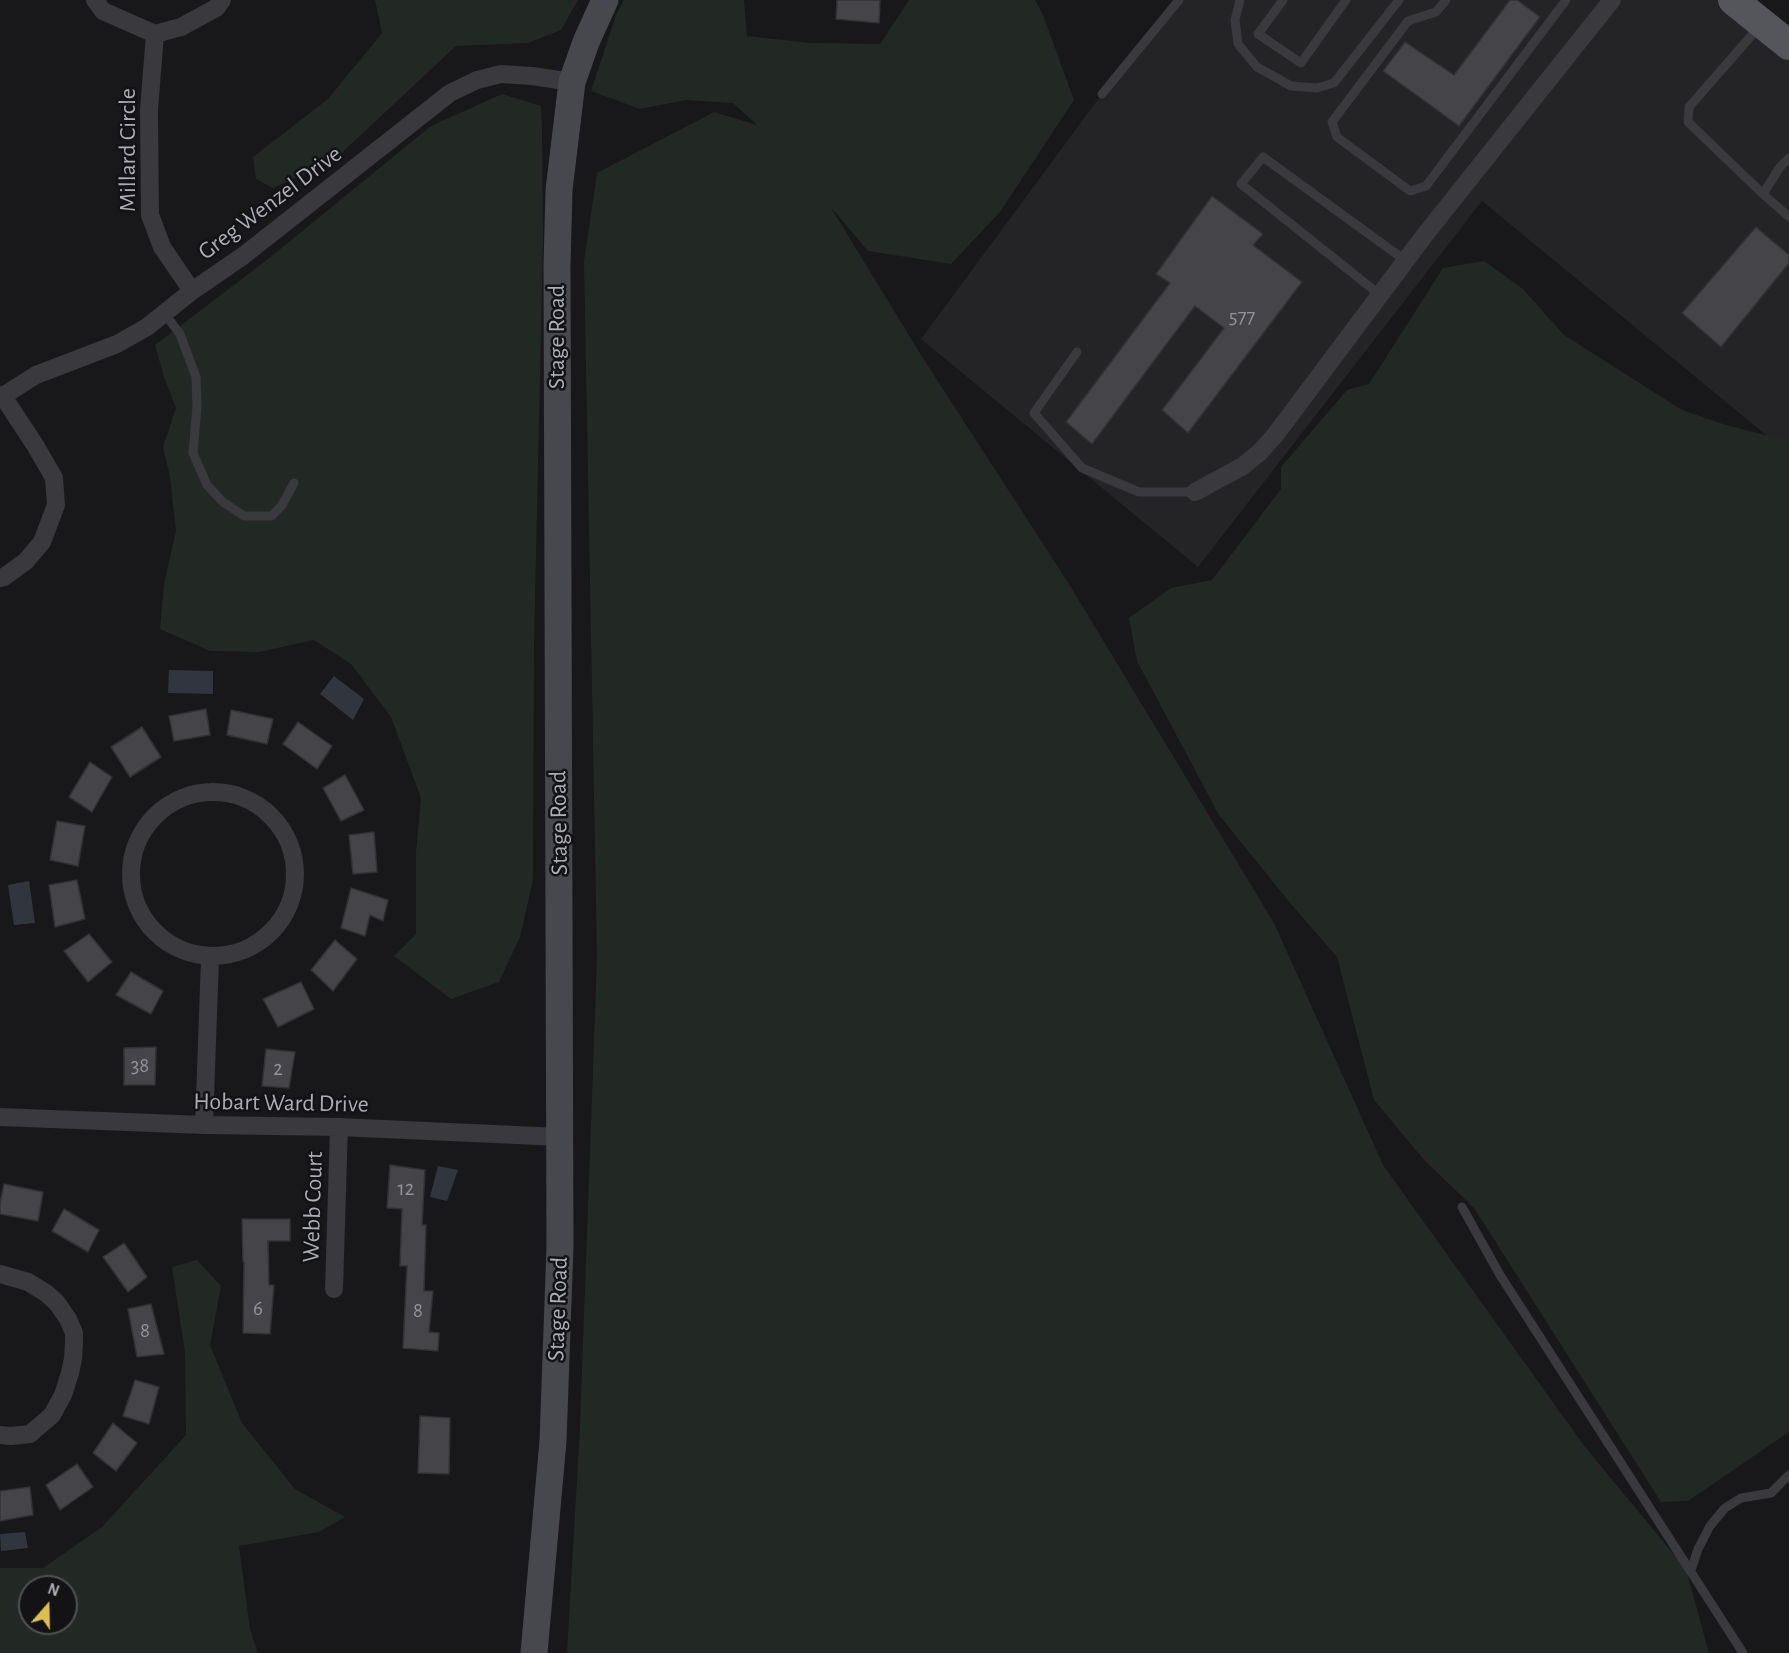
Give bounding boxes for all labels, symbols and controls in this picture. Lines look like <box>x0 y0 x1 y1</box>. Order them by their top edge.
street label: Millard Circle <box>114 88 142 212</box>
street label: Greg Wenzel Drive <box>193 140 347 266</box>
street label: Stage Road <box>543 285 571 389</box>
house number: 577 <box>1229 304 1255 330</box>
street label: Stage Road <box>544 770 574 876</box>
house number: 38 <box>131 1053 149 1079</box>
house number: 2 <box>273 1056 283 1082</box>
street label: Hobart Ward Drive <box>193 1087 369 1119</box>
street label: Webb Court <box>297 1151 329 1263</box>
house number: 12 <box>398 1176 414 1202</box>
street label: Stage Road <box>542 1256 574 1362</box>
house number: 6 <box>253 1296 263 1322</box>
house number: 8 <box>413 1298 423 1324</box>
house number: 8 <box>140 1318 150 1344</box>
north arrow <box>18 1575 78 1635</box>
text: N <box>46 1581 61 1599</box>

